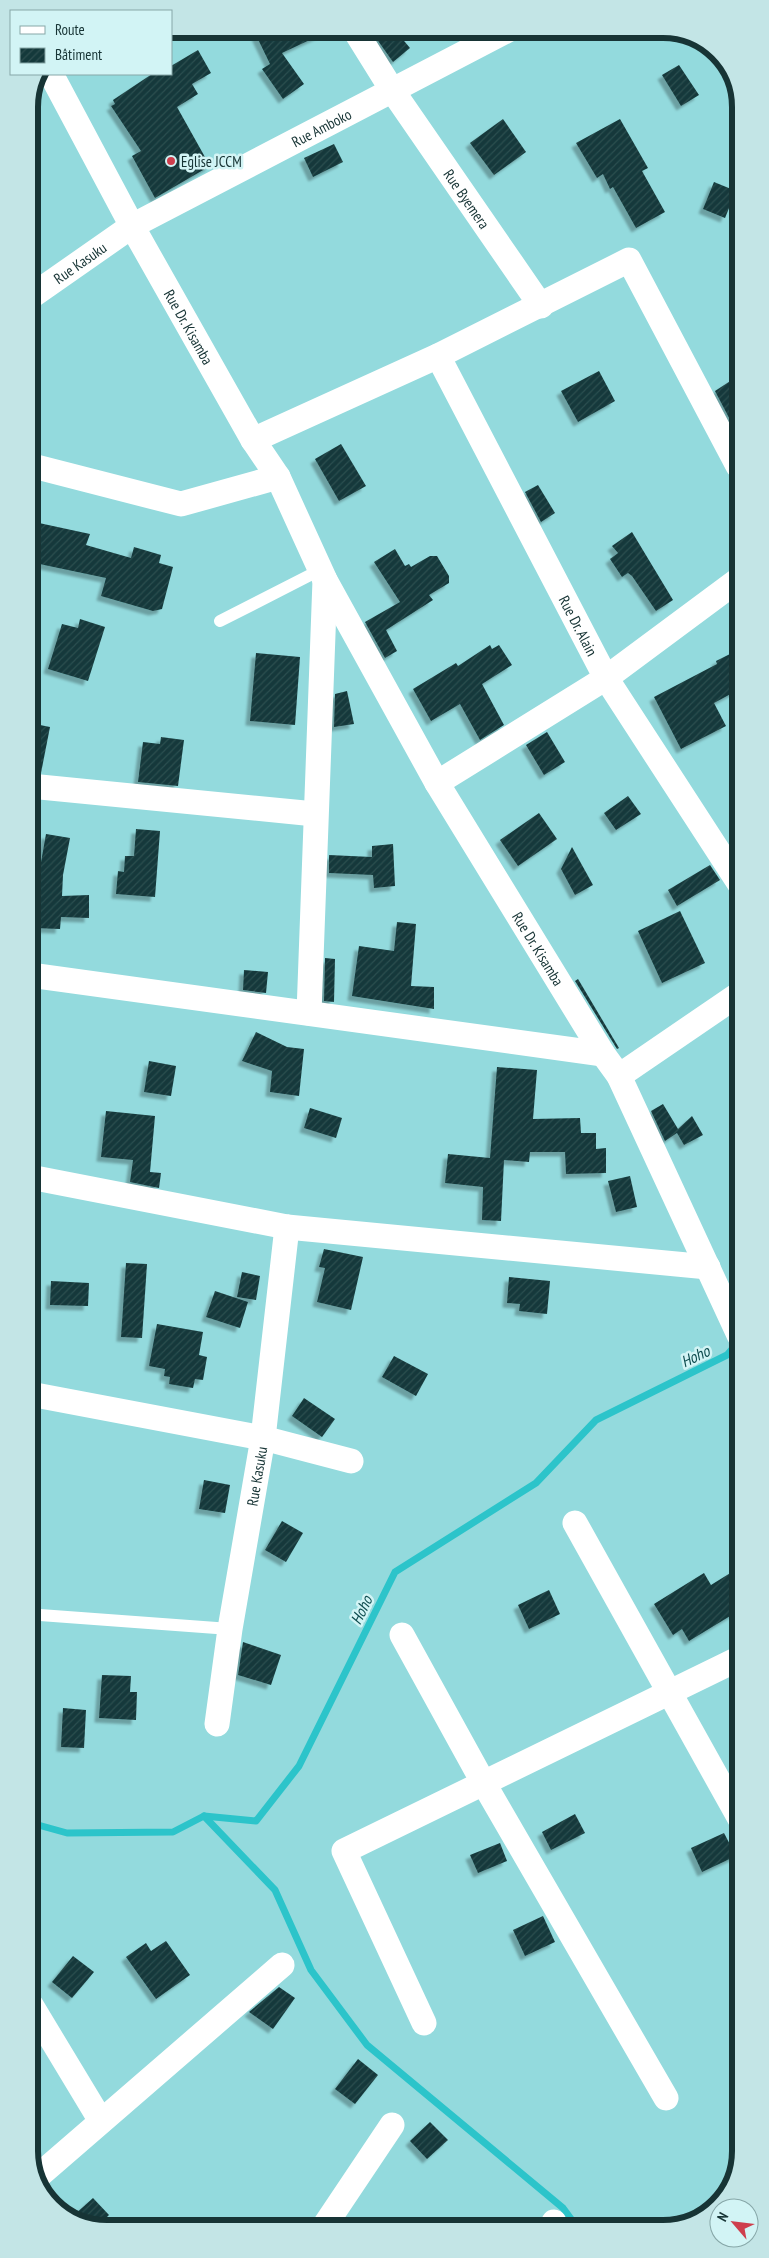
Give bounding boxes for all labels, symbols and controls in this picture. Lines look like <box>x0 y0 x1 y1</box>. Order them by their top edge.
legend <box>10 10 172 75</box>
text: Route <box>55 20 85 39</box>
text: Bâtiment <box>55 45 102 64</box>
street label: Rue Amboko <box>288 104 354 151</box>
place label: Eglise JCCM <box>181 152 242 171</box>
marker: Eglise JCCM <box>165 155 177 167</box>
street label: Rue Byemera <box>440 165 494 232</box>
street label: Rue Kasuku <box>50 237 110 287</box>
street label: Rue Dr. Kisamba <box>160 286 218 368</box>
street label: Rue Dr. Alain <box>555 592 602 659</box>
street label: Rue Dr. Kisamba <box>509 908 568 989</box>
water label: Hoho <box>677 1340 714 1371</box>
street label: Rue Kasuku <box>242 1445 271 1507</box>
water label: Hoho <box>346 1591 377 1628</box>
north arrow <box>709 2198 759 2248</box>
text: N <box>713 2209 732 2224</box>

